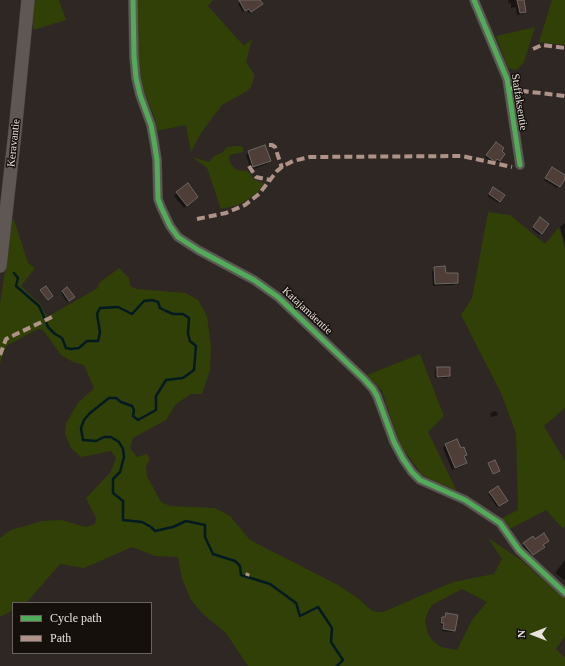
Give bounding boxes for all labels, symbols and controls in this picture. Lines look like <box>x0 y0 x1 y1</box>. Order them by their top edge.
street label: Staffaksentie <box>508 73 530 131</box>
street label: Keravantie <box>5 118 23 168</box>
street label: Katajamäentie <box>279 285 335 337</box>
legend <box>12 602 152 654</box>
text: Cycle path <box>50 611 102 625</box>
north arrow <box>513 614 553 654</box>
text: N <box>515 630 527 638</box>
text: Path <box>50 631 71 645</box>

